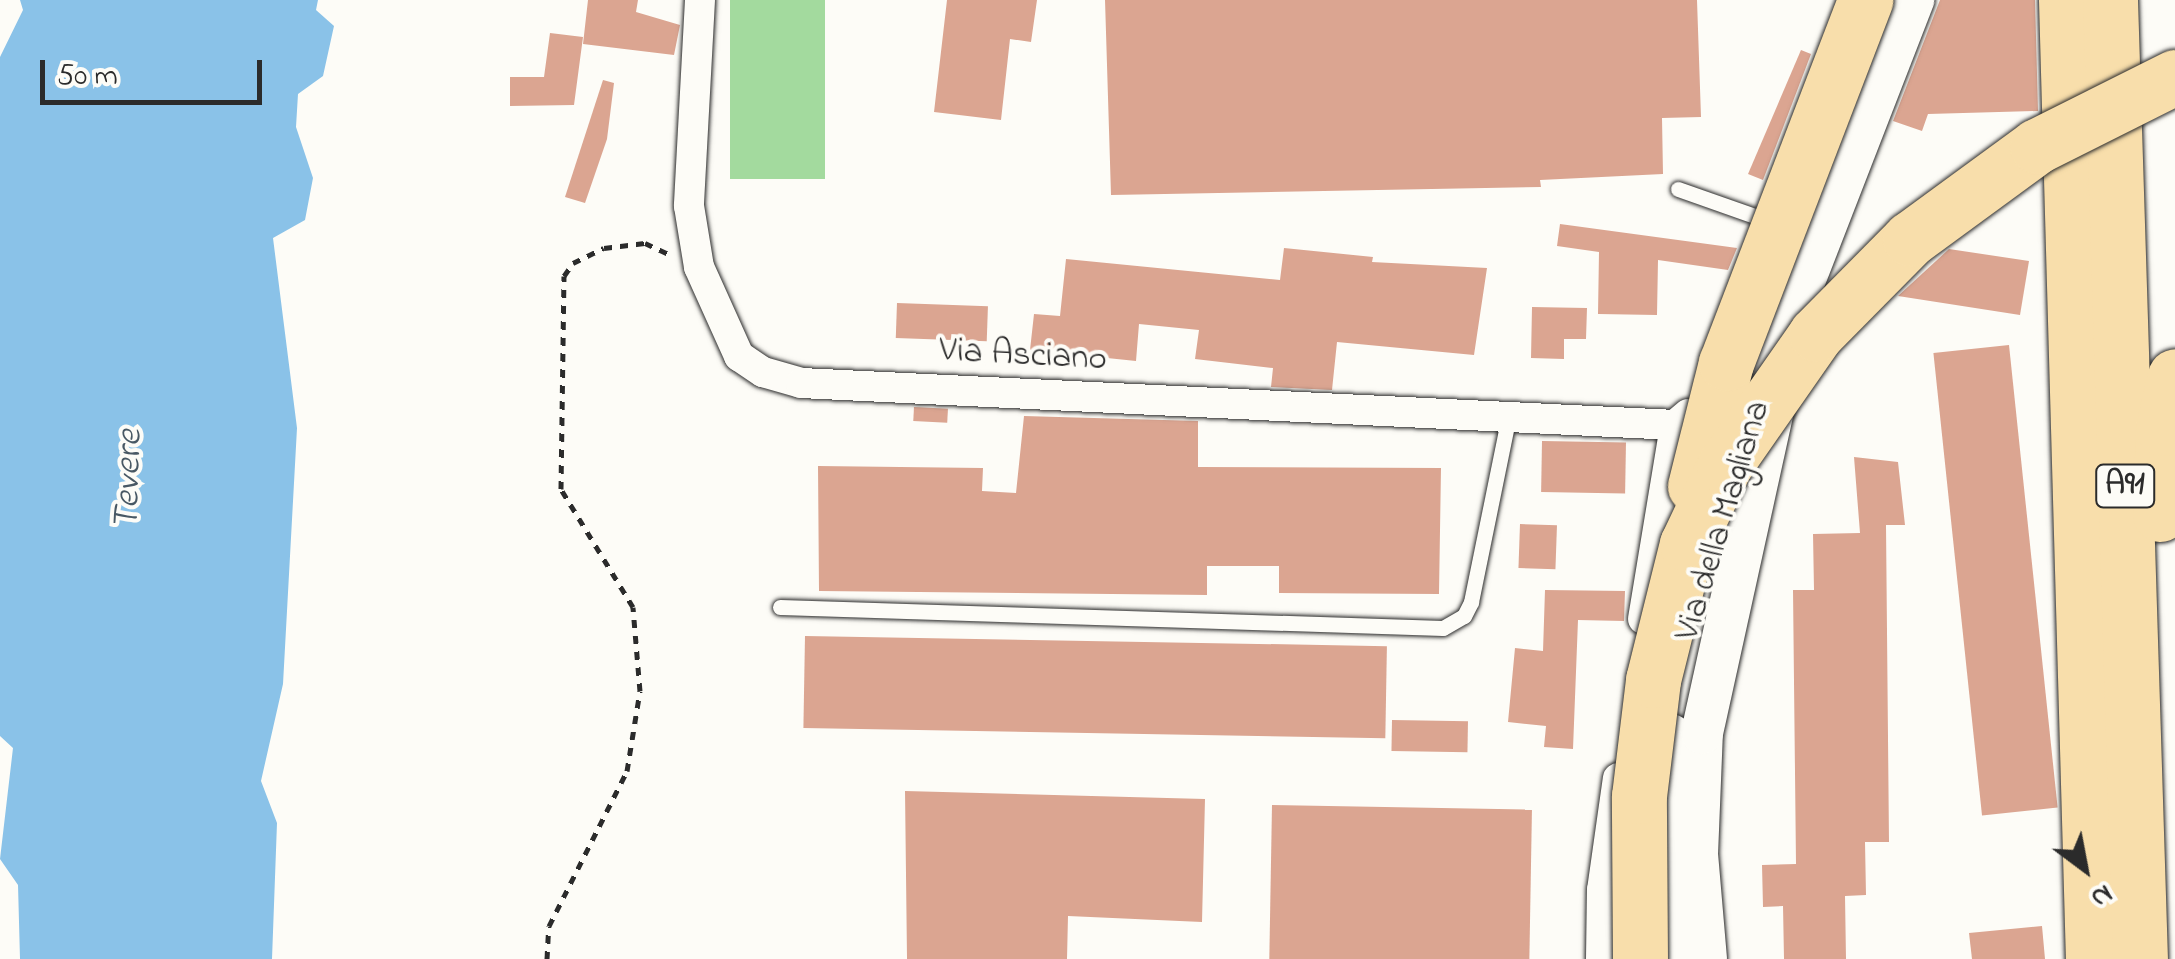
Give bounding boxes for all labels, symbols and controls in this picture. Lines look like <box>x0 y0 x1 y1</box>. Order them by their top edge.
scale bar <box>45 40 268 102</box>
text: 50 m <box>57 55 118 99</box>
street label: Via Asciano <box>938 331 1108 381</box>
street label: Via della Magliana <box>1668 396 1780 646</box>
water label: Tevere <box>105 429 155 531</box>
road number: A91 <box>2095 459 2155 513</box>
north arrow <box>2035 819 2135 919</box>
text: N <box>2082 872 2120 917</box>

